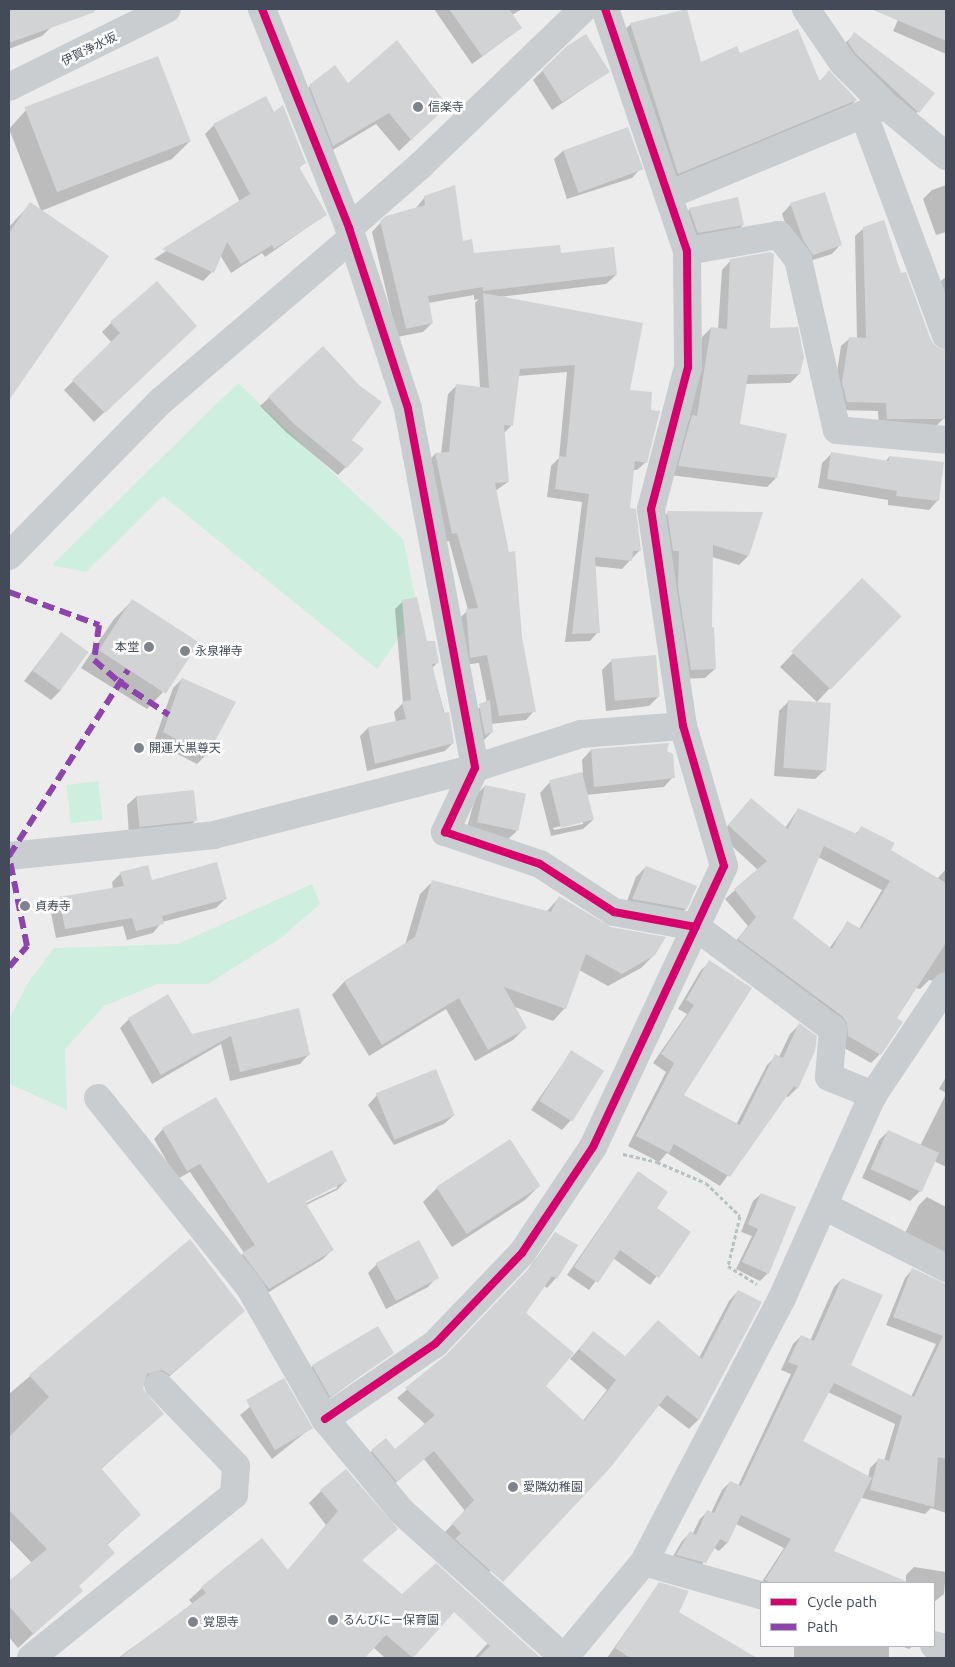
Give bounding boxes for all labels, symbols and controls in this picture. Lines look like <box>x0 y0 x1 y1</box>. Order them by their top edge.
street label: 伊賀浄水坂 <box>59 29 119 69</box>
place label: 信楽寺 <box>428 100 464 114</box>
marker: 信楽寺 <box>412 101 424 113</box>
place label: 本堂 <box>115 640 139 654</box>
marker: 本堂 <box>143 641 155 653</box>
place label: 永泉禅寺 <box>195 644 243 658</box>
marker: 永泉禅寺 <box>179 645 191 657</box>
place label: 開運大黒尊天 <box>149 741 221 755</box>
marker: 開運大黒尊天 <box>133 742 145 754</box>
place label: 貞寿寺 <box>35 899 71 913</box>
marker: 貞寿寺 <box>19 900 31 912</box>
place label: 愛隣幼稚園 <box>523 1480 583 1494</box>
marker: 愛隣幼稚園 <box>507 1481 519 1493</box>
legend <box>760 1582 935 1647</box>
text: Cycle path <box>807 1593 877 1610</box>
place label: るんびにー保育園 <box>343 1613 439 1627</box>
marker: るんびにー保育園 <box>327 1614 339 1626</box>
place label: 覚恩寺 <box>203 1615 239 1629</box>
marker: 覚恩寺 <box>187 1616 199 1628</box>
text: Path <box>807 1618 838 1635</box>

